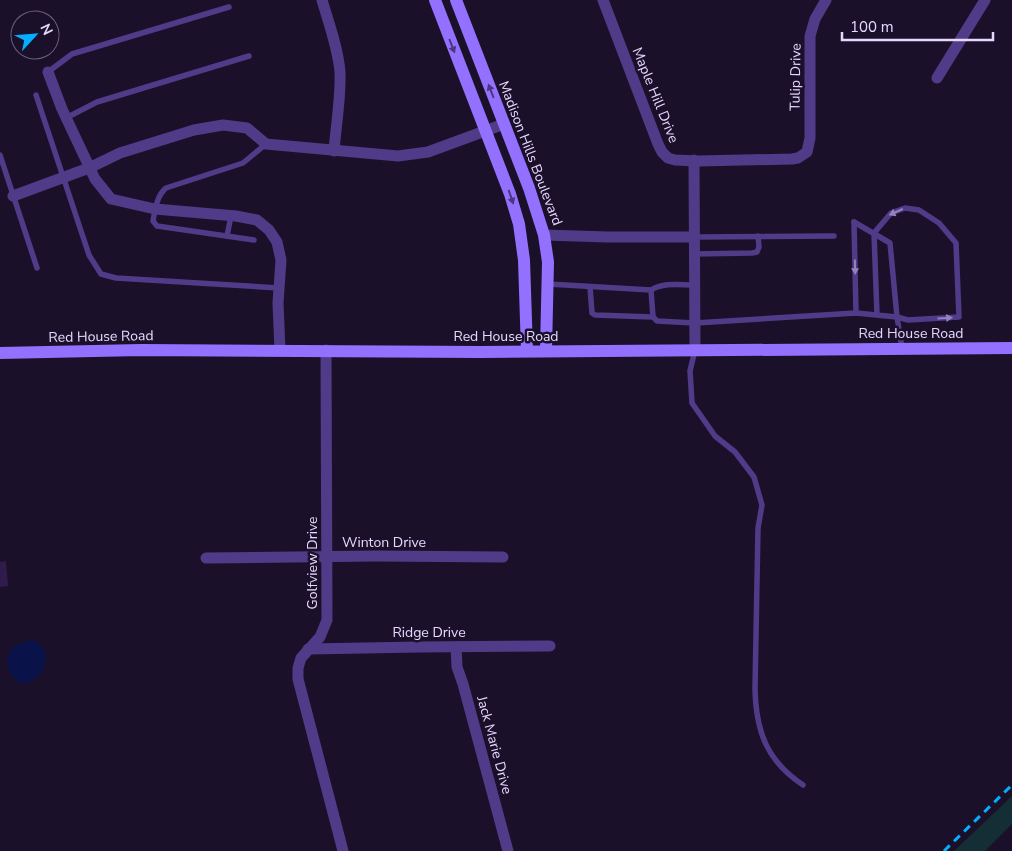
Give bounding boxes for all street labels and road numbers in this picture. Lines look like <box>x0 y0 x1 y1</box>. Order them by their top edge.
street label: Tulip Drive <box>785 43 806 111</box>
street label: Maple Hill Drive <box>628 44 683 146</box>
street label: Madison Hills Boulevard <box>494 78 567 228</box>
street label: Red House Road <box>858 324 964 343</box>
street label: Red House Road <box>48 326 154 347</box>
street label: Red House Road <box>453 327 559 346</box>
street label: Golfview Drive <box>303 517 322 609</box>
street label: Winton Drive <box>342 533 426 552</box>
street label: Ridge Drive <box>392 623 466 642</box>
street label: Jack Marie Drive <box>472 693 517 796</box>

